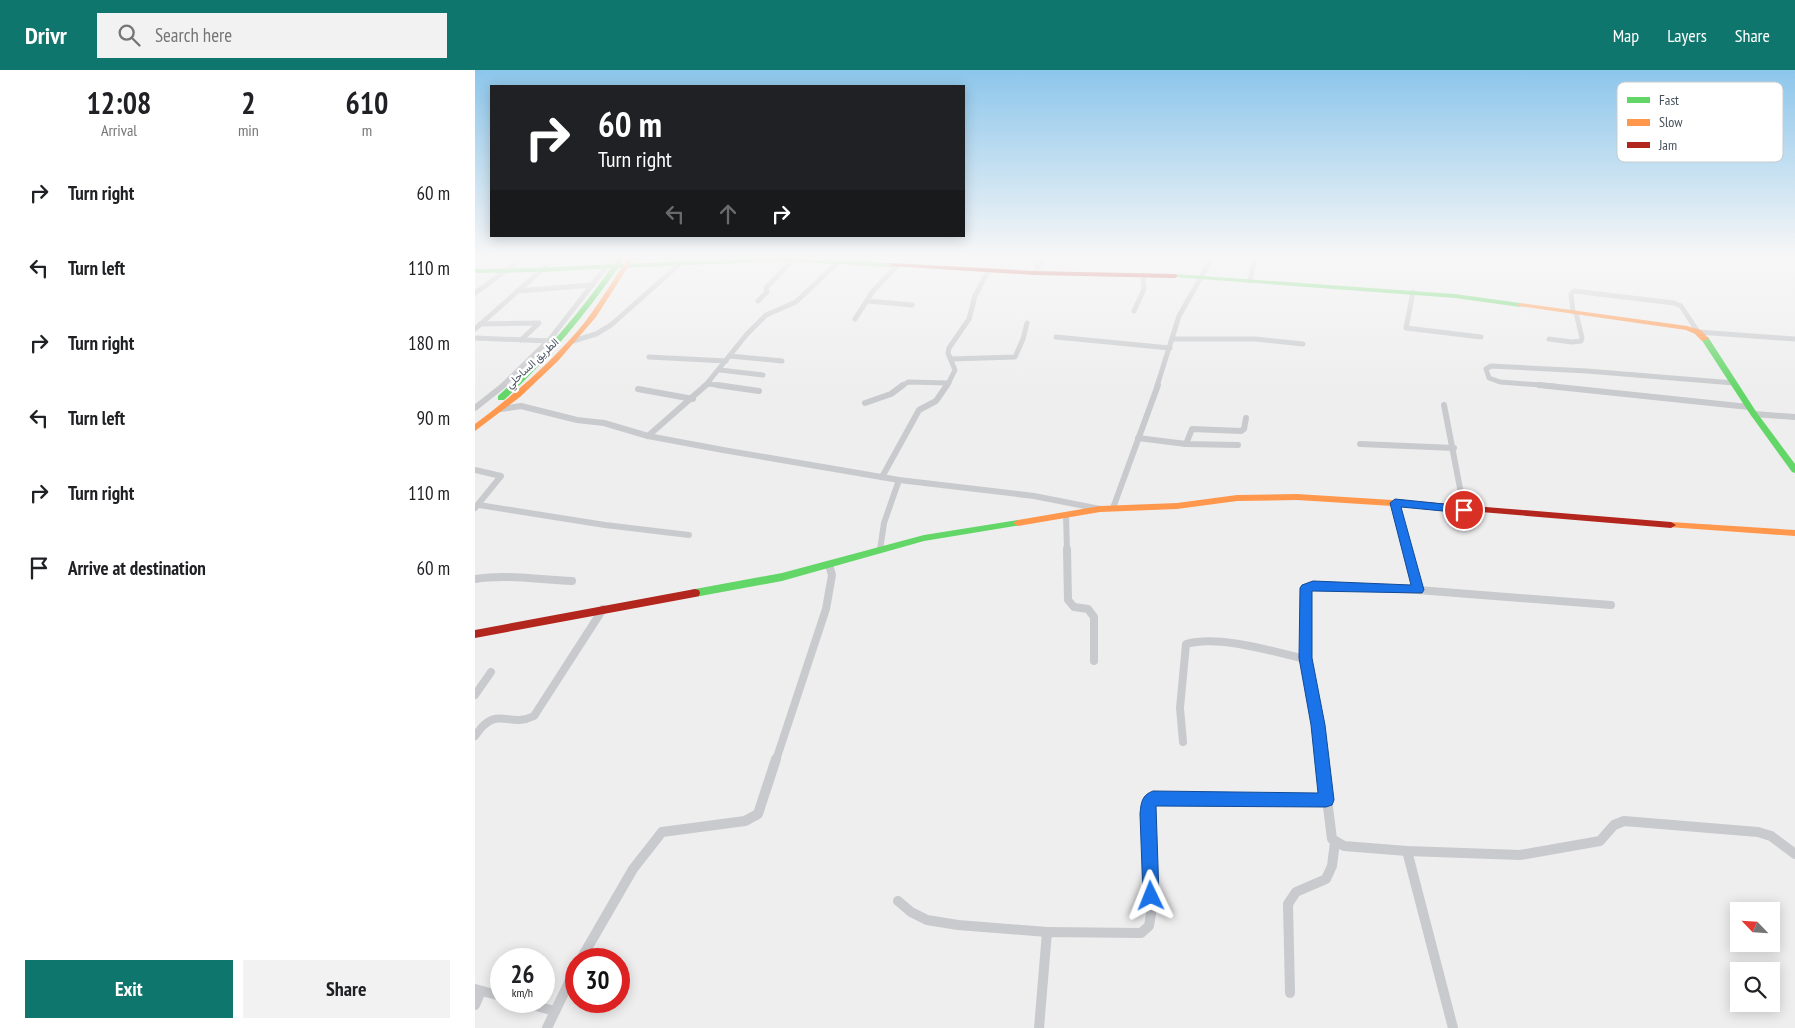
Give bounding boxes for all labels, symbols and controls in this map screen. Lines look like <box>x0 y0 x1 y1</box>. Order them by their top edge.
search box <box>97 13 447 58</box>
text: Drivr <box>25 20 67 51</box>
icon: search <box>115 21 143 49</box>
text: Search here <box>155 23 232 47</box>
text: Map <box>1613 24 1639 47</box>
text: Layers <box>1667 24 1707 47</box>
text: Share <box>1735 24 1770 47</box>
legend <box>1617 82 1783 162</box>
text: 12:08 <box>87 83 151 122</box>
text: 2 <box>241 83 256 122</box>
text: 610 <box>345 83 388 122</box>
text: Fast <box>1659 91 1679 109</box>
text: 60 m <box>598 101 662 147</box>
icon: right <box>515 105 580 170</box>
text: Slow <box>1659 113 1683 131</box>
text: Arrival <box>101 120 137 140</box>
text: min <box>238 120 259 140</box>
text: m <box>362 120 372 140</box>
text: Jam <box>1658 136 1677 154</box>
text: Turn right <box>598 145 672 173</box>
icon: right <box>25 179 53 207</box>
text: Turn right <box>68 181 134 205</box>
text: 60 m <box>417 181 450 205</box>
icon: left <box>661 200 689 228</box>
icon: ahead <box>714 200 742 228</box>
icon: right <box>767 200 795 228</box>
icon: left <box>25 254 53 282</box>
text: Turn left <box>68 256 125 280</box>
text: 110 m <box>408 256 450 280</box>
icon: right <box>25 329 53 357</box>
text: Turn right <box>68 331 134 355</box>
text: 180 m <box>408 331 450 355</box>
street label: الطريق الساحلي <box>503 335 564 393</box>
icon: left <box>25 404 53 432</box>
text: Turn left <box>68 406 125 430</box>
text: 90 m <box>417 406 450 430</box>
icon: right <box>25 479 53 507</box>
text: Turn right <box>68 481 134 505</box>
text: 110 m <box>408 481 450 505</box>
pin <box>1443 489 1485 531</box>
icon: arrive <box>1450 496 1478 524</box>
icon: arrive <box>25 554 53 582</box>
text: Arrive at destination <box>68 556 206 580</box>
text: 60 m <box>417 556 450 580</box>
position arrow <box>1124 869 1176 921</box>
north arrow <box>1730 902 1780 952</box>
map controls <box>1730 902 1780 1012</box>
speed limit sign: 30 <box>565 948 630 1013</box>
text: 26 <box>511 958 534 990</box>
button: Exit <box>25 960 233 1018</box>
button: Share <box>243 960 450 1018</box>
button: search <box>1730 962 1780 1012</box>
text: km/h <box>512 985 533 1000</box>

